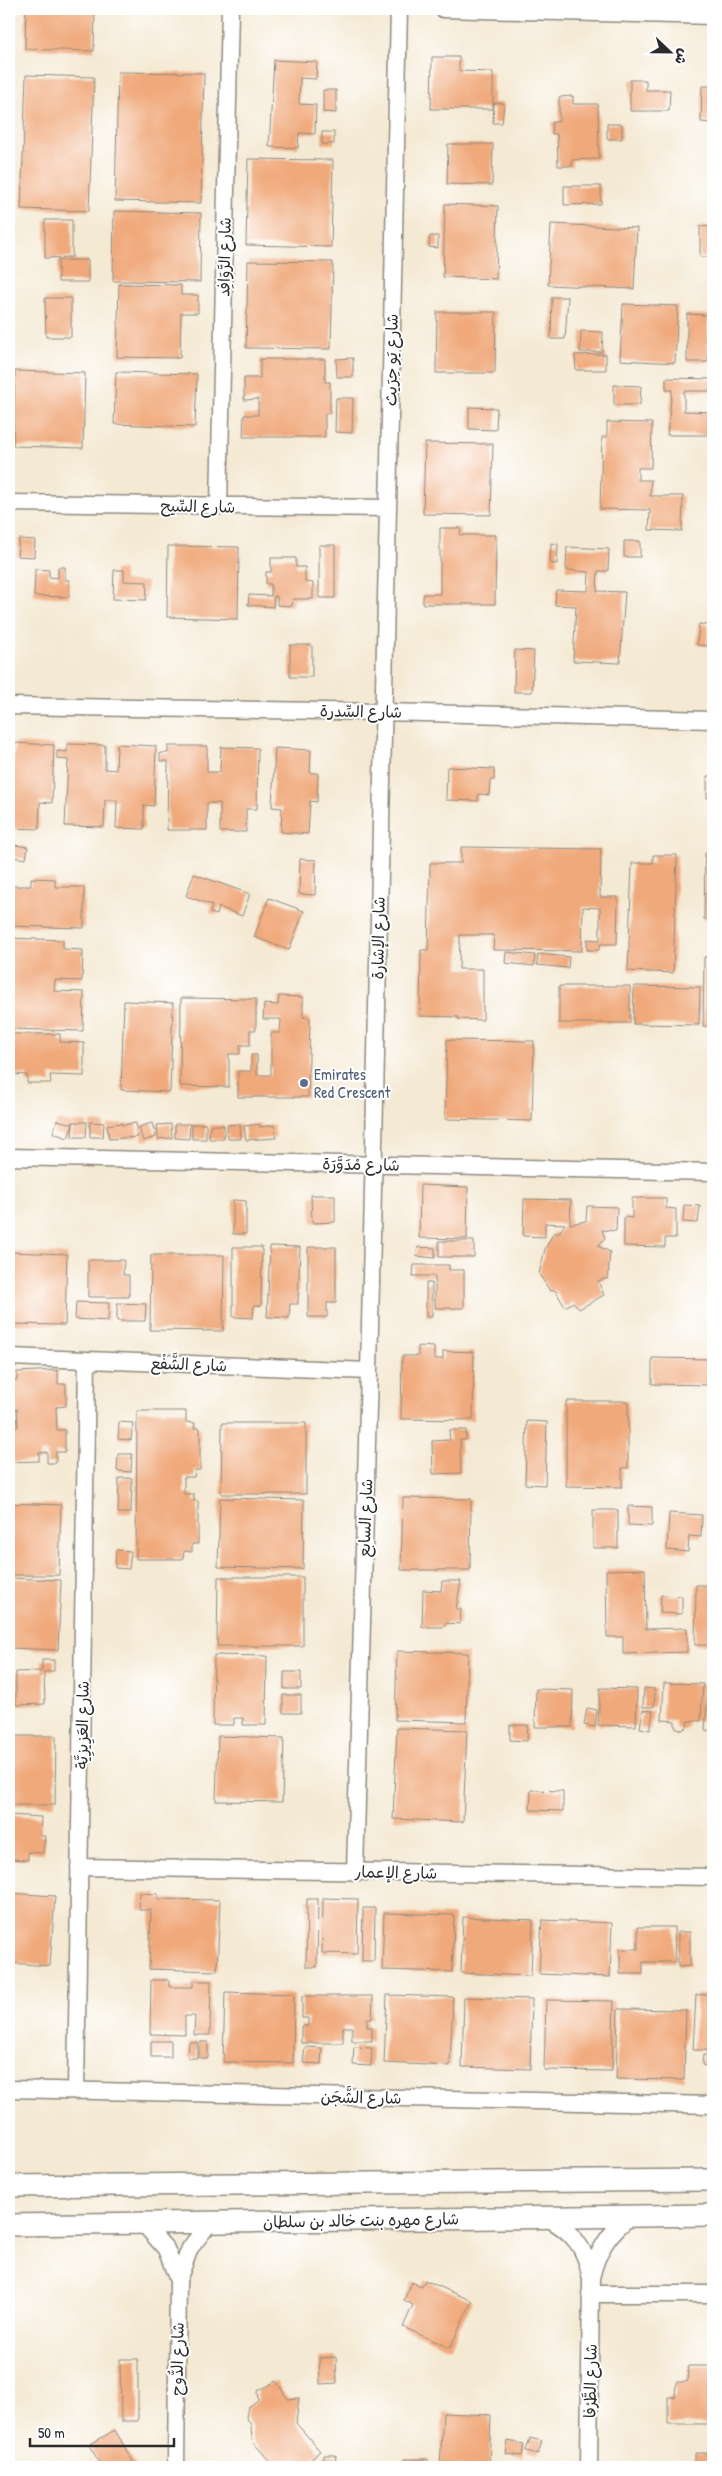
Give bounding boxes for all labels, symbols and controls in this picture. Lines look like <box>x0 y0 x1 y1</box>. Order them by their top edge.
north arrow <box>644 28 694 78</box>
text: ش <box>671 46 694 68</box>
street label: شارع الرَّوَافِد <box>212 217 237 297</box>
street label: شارع يَو حِرَيث <box>379 314 404 406</box>
street label: شارع السِّيح <box>160 494 235 519</box>
street label: شارع السِّدرة <box>320 699 402 724</box>
street label: شارع الإشارة <box>366 896 391 980</box>
place label: Emirates Red Crescent <box>314 1063 391 1103</box>
marker: Emirates Red Crescent <box>298 1077 310 1089</box>
street label: شارع مْدَوَّرَة <box>322 1152 400 1177</box>
street label: شارع الشَّفْع <box>150 1352 228 1377</box>
street label: شارع السابع <box>353 1478 378 1558</box>
street label: شارع العَزِيزِيَّة <box>70 1681 95 1769</box>
street label: شارع الإعمار <box>354 1860 437 1885</box>
street label: شارع الشَّجَن <box>320 2085 402 2110</box>
street label: شارع مهره بنت خالد بن سلطان <box>263 2207 459 2234</box>
street label: شارع الدُّوح <box>165 2322 190 2396</box>
street label: شارع الطَّرْفا <box>578 2344 603 2418</box>
scale bar <box>30 2416 174 2448</box>
text: 50 m <box>38 2422 65 2443</box>

